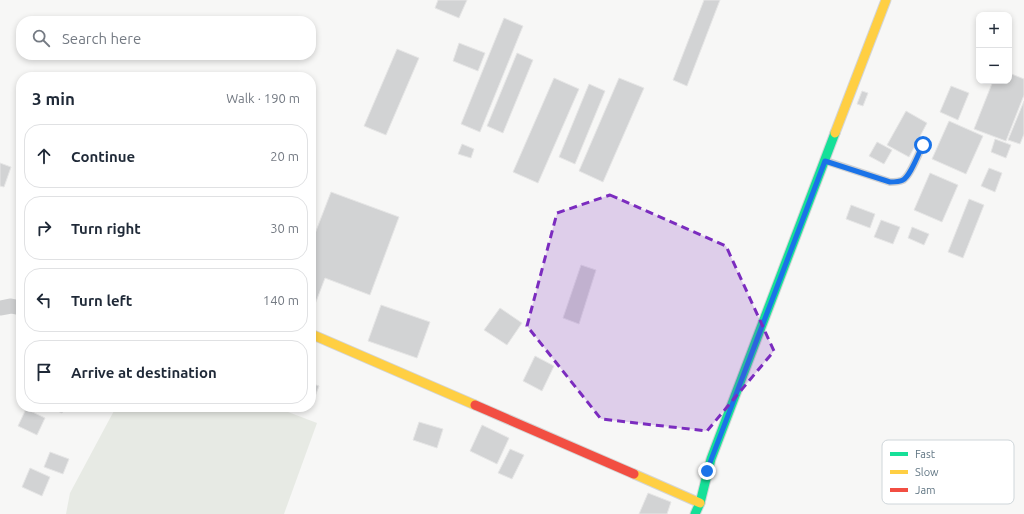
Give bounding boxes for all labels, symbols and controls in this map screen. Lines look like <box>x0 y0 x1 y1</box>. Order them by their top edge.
map controls <box>976 12 1012 84</box>
button: + <box>976 12 1012 48</box>
search box <box>16 16 316 60</box>
icon: search <box>30 27 52 49</box>
text: Search here <box>62 30 141 47</box>
button: − <box>976 48 1012 84</box>
text: 3 min <box>32 89 75 108</box>
text: Walk · 190 m <box>226 91 300 105</box>
route start <box>914 136 932 154</box>
icon: ahead <box>33 145 55 167</box>
text: Continue <box>71 148 135 165</box>
text: 20 m <box>270 149 299 163</box>
icon: right <box>33 217 55 239</box>
text: Turn right <box>71 220 141 237</box>
text: 30 m <box>270 221 299 235</box>
icon: left <box>33 289 55 311</box>
text: Turn left <box>71 292 132 309</box>
text: 140 m <box>263 293 299 307</box>
icon: arrive <box>33 361 55 383</box>
text: Arrive at destination <box>71 364 217 381</box>
legend <box>882 440 1014 504</box>
text: Fast <box>915 448 936 460</box>
route end <box>698 462 716 480</box>
text: Slow <box>915 466 939 478</box>
text: Jam <box>915 484 936 496</box>

